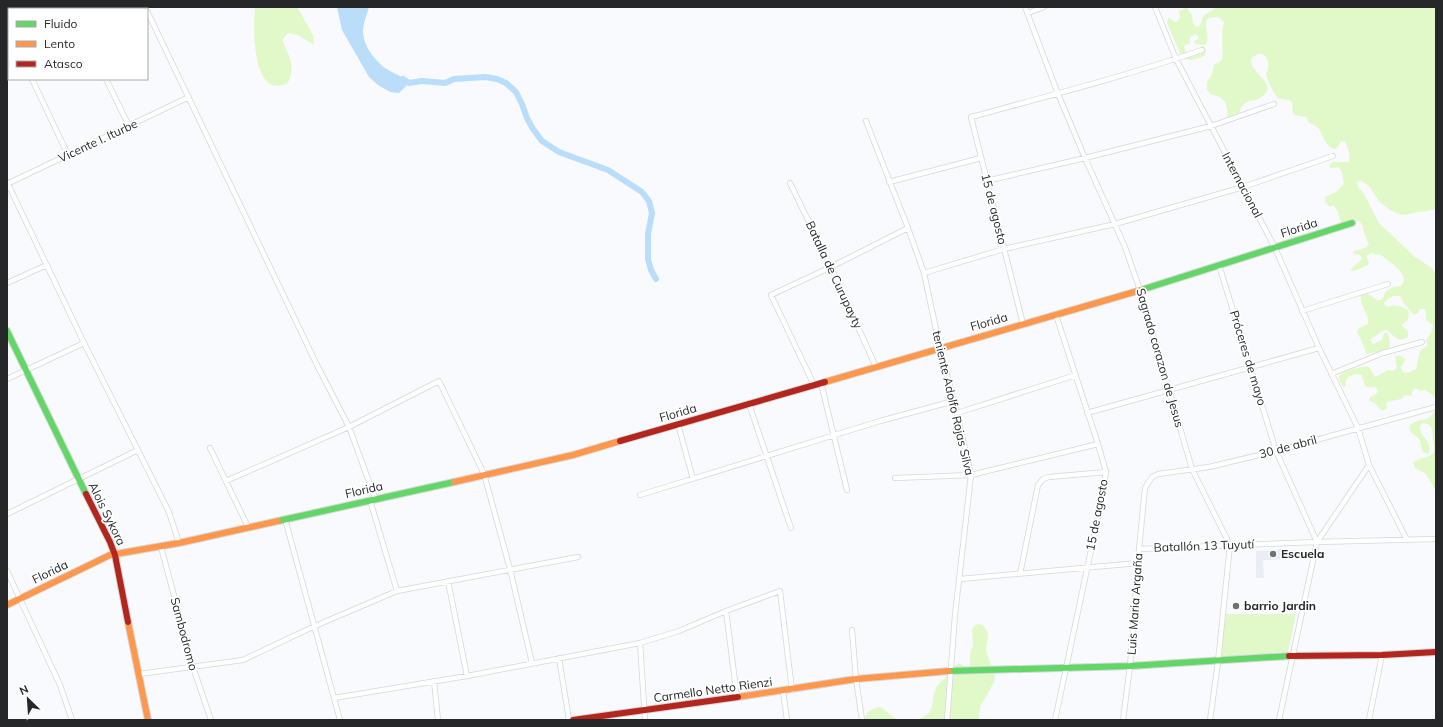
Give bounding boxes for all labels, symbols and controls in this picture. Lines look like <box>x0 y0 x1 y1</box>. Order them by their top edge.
legend <box>8 8 148 80</box>
text: Fluido <box>44 16 78 31</box>
text: Lento <box>44 36 75 51</box>
text: Atasco <box>44 56 83 71</box>
street label: Vicente I. Iturbe <box>56 116 140 165</box>
street label: Internacional <box>1219 149 1266 220</box>
street label: 15 de agosto <box>978 172 1011 246</box>
street label: Florida <box>1278 215 1319 241</box>
street label: Batalla de Curupayty <box>803 218 866 332</box>
street label: Sagrado corazon de Jesus <box>1133 287 1188 429</box>
street label: Próceres de mayo <box>1227 308 1270 407</box>
street label: Florida <box>968 309 1009 334</box>
street label: teniente Adolfo Rojas Silva <box>930 329 977 477</box>
street label: Florida <box>657 400 698 425</box>
street label: 30 de abril <box>1257 432 1318 461</box>
street label: Florida <box>344 478 384 501</box>
street label: 15 de agosto <box>1082 478 1111 552</box>
street label: Alois Sykora <box>86 480 129 548</box>
street label: Batallón 13 Tuyutí <box>1153 536 1256 555</box>
place label: Escuela <box>1281 546 1324 561</box>
marker: Escuela <box>1268 549 1278 559</box>
street label: Luis Maria Argaña <box>1123 553 1146 655</box>
street label: Florida <box>29 556 70 587</box>
street label: Sambodromo <box>168 596 201 672</box>
place label: barrio Jardin <box>1244 598 1316 613</box>
marker: barrio Jardin <box>1231 601 1241 611</box>
street label: Carmello Netto Rienzi <box>653 674 773 705</box>
north arrow <box>8 679 48 719</box>
text: N <box>17 682 30 698</box>

